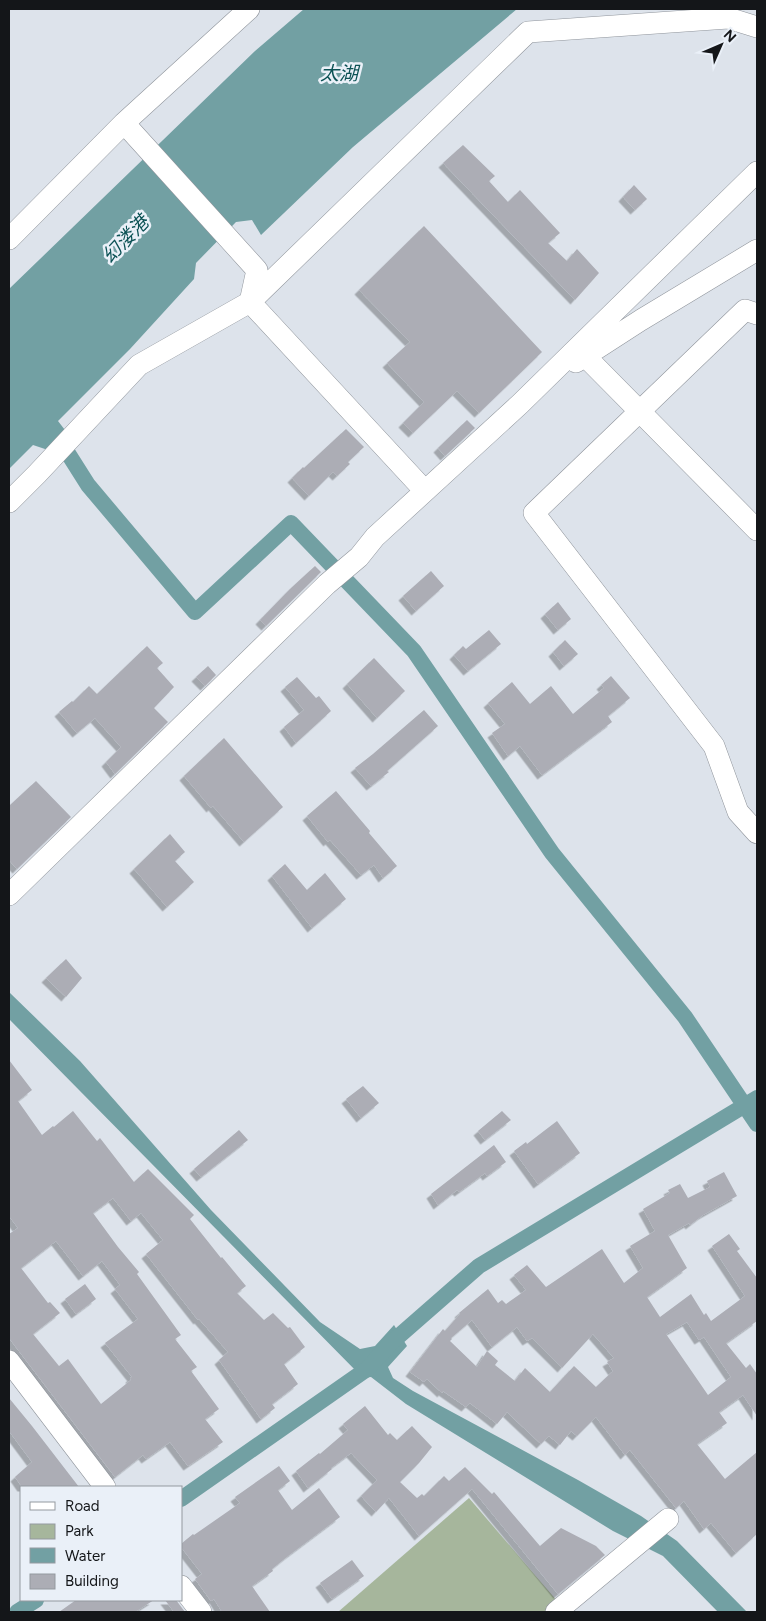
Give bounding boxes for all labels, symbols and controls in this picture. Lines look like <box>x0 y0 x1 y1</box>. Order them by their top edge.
north arrow <box>696 20 746 70</box>
text: N <box>720 26 740 46</box>
water label: 太湖 <box>320 62 361 85</box>
water label: 幻溇港 <box>97 209 156 268</box>
legend <box>20 1486 182 1601</box>
text: Road <box>65 1497 100 1515</box>
text: Park <box>65 1522 94 1540</box>
text: Water <box>65 1547 105 1565</box>
text: Building <box>65 1572 119 1590</box>

